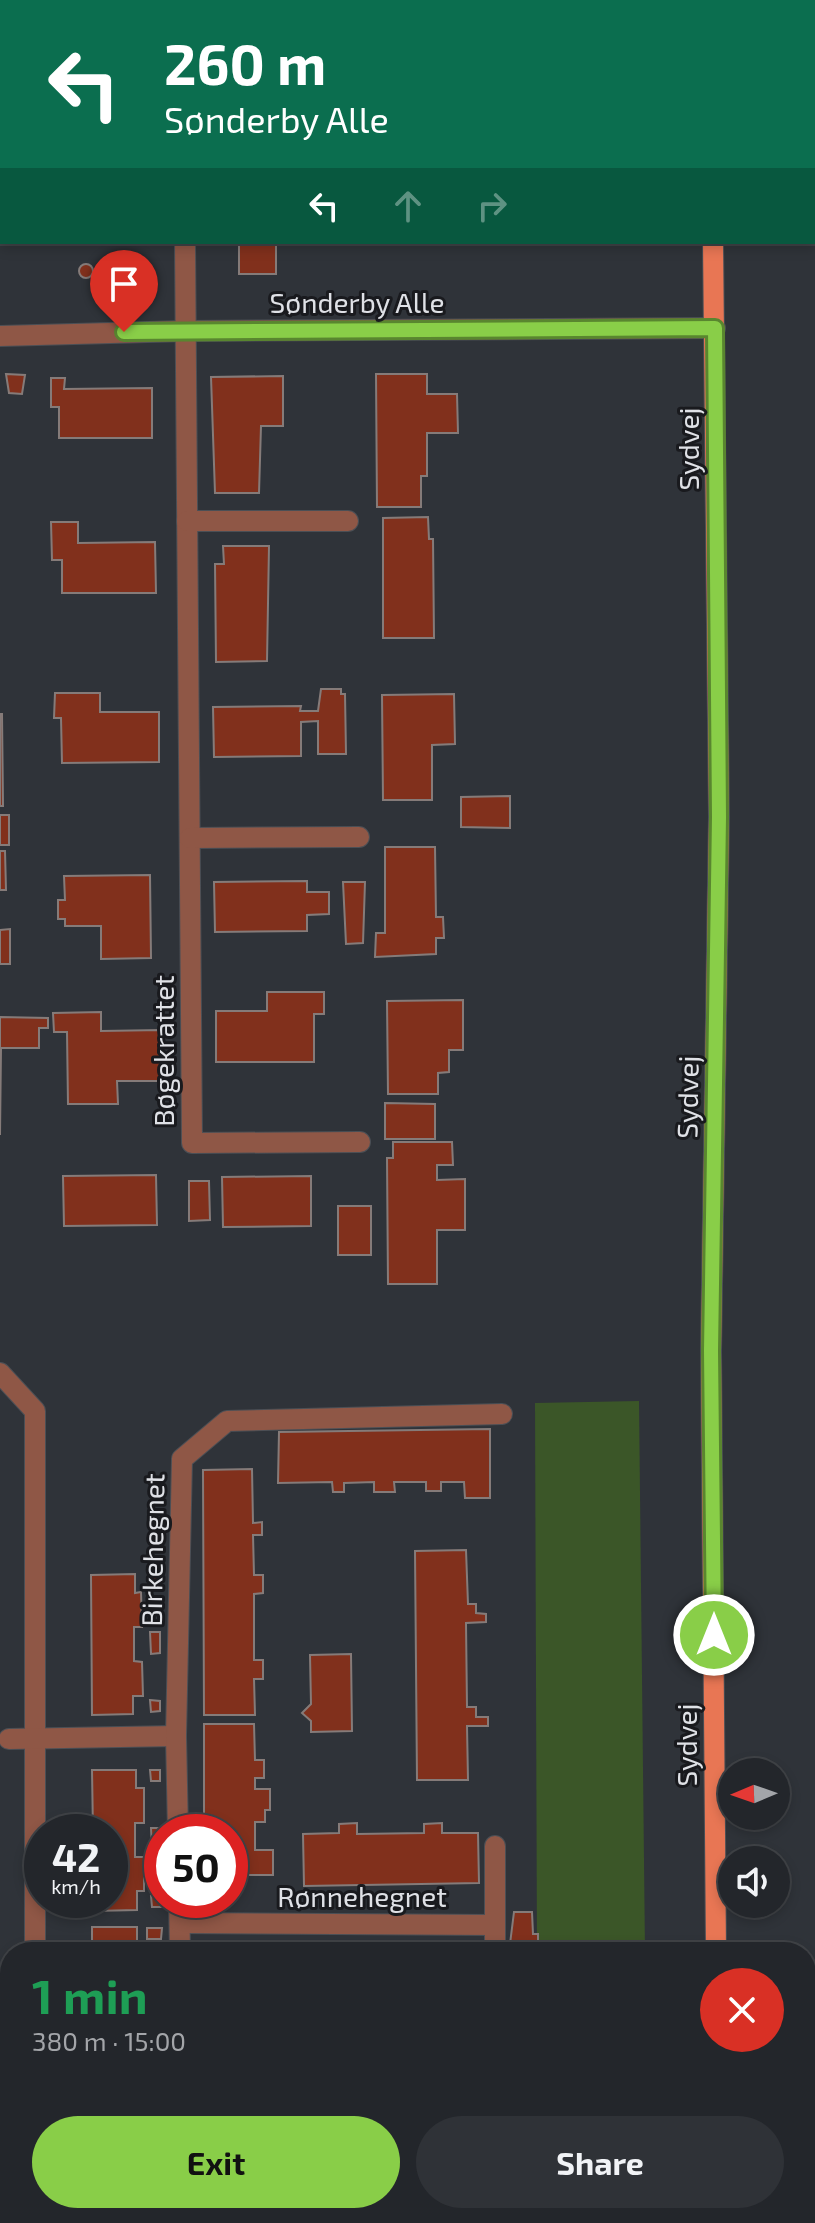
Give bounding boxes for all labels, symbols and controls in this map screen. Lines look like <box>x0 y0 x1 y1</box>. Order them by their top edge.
text: 260 m <box>164 29 326 96</box>
icon: left <box>32 32 136 136</box>
text: Sønderby Alle <box>164 97 389 140</box>
icon: left <box>302 184 346 228</box>
icon: ahead <box>386 184 430 228</box>
icon: right <box>470 184 514 228</box>
pin <box>90 250 158 332</box>
icon: arrive <box>102 262 146 306</box>
street label: Sønderby Alle <box>270 285 444 319</box>
street label: Sydvej <box>671 408 705 490</box>
street label: Bøgekrattet <box>146 975 180 1127</box>
street label: Sydvej <box>669 1055 705 1139</box>
street label: Birkehegnet <box>134 1473 170 1627</box>
position arrow <box>672 1593 756 1677</box>
street label: Sydvej <box>669 1704 703 1786</box>
north arrow <box>718 1758 790 1830</box>
map controls <box>718 1758 790 1918</box>
speed limit sign: 50 <box>144 1814 248 1918</box>
text: 42 <box>52 1832 100 1880</box>
button: sound <box>718 1846 790 1918</box>
text: km/h <box>51 1874 101 1898</box>
street label: Rønnehegnet <box>277 1879 447 1913</box>
text: 1 min <box>32 1966 148 2024</box>
button: close <box>700 1968 784 2052</box>
text: 380 m · 15:00 <box>32 2025 186 2056</box>
button: Exit <box>32 2116 400 2208</box>
button: Share <box>416 2116 784 2208</box>

